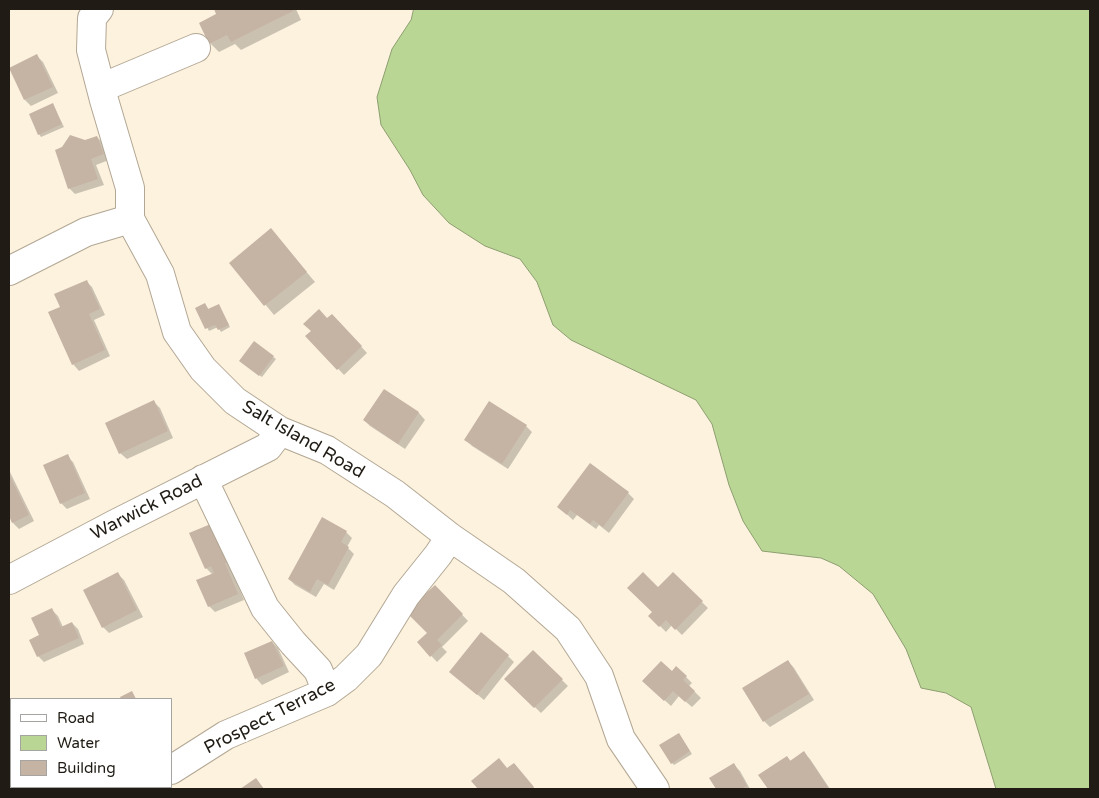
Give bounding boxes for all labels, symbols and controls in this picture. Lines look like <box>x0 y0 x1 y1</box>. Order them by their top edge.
street label: Salt Island Road <box>238 396 368 484</box>
street label: Warwick Road <box>88 471 206 545</box>
street label: Prospect Terrace <box>201 675 339 759</box>
legend <box>10 698 172 788</box>
text: Road <box>57 709 95 727</box>
text: Water <box>57 734 100 752</box>
text: Building <box>57 759 116 777</box>

